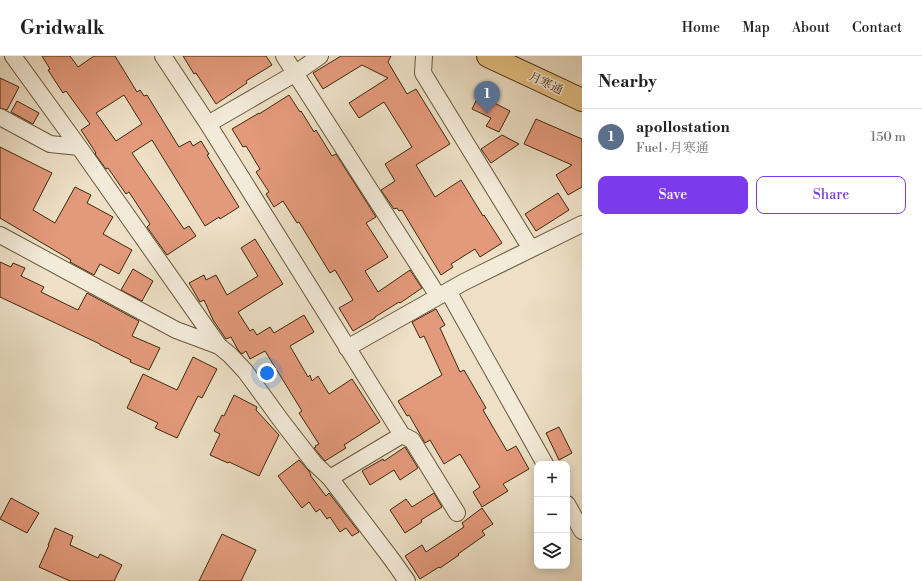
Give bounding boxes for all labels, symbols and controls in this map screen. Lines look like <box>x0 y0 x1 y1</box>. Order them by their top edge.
text: Gridwalk <box>20 16 104 40</box>
text: Home <box>682 19 720 37</box>
text: Map <box>742 19 770 37</box>
text: About <box>792 19 830 37</box>
text: Contact <box>852 19 902 37</box>
street label: 月寒通 <box>526 69 565 98</box>
text: Nearby <box>598 71 657 93</box>
pin: 1 <box>474 81 500 114</box>
text: apollostation <box>636 118 730 137</box>
text: 1 <box>608 129 614 145</box>
text: 150 m <box>871 129 906 145</box>
text: Fuel · 月寒通 <box>636 140 709 156</box>
button: Save <box>598 176 748 214</box>
button: Share <box>756 176 906 214</box>
your location <box>257 363 277 383</box>
map controls <box>534 461 570 569</box>
button: + <box>534 461 570 497</box>
button: − <box>534 497 570 533</box>
button: layers <box>534 533 570 569</box>

